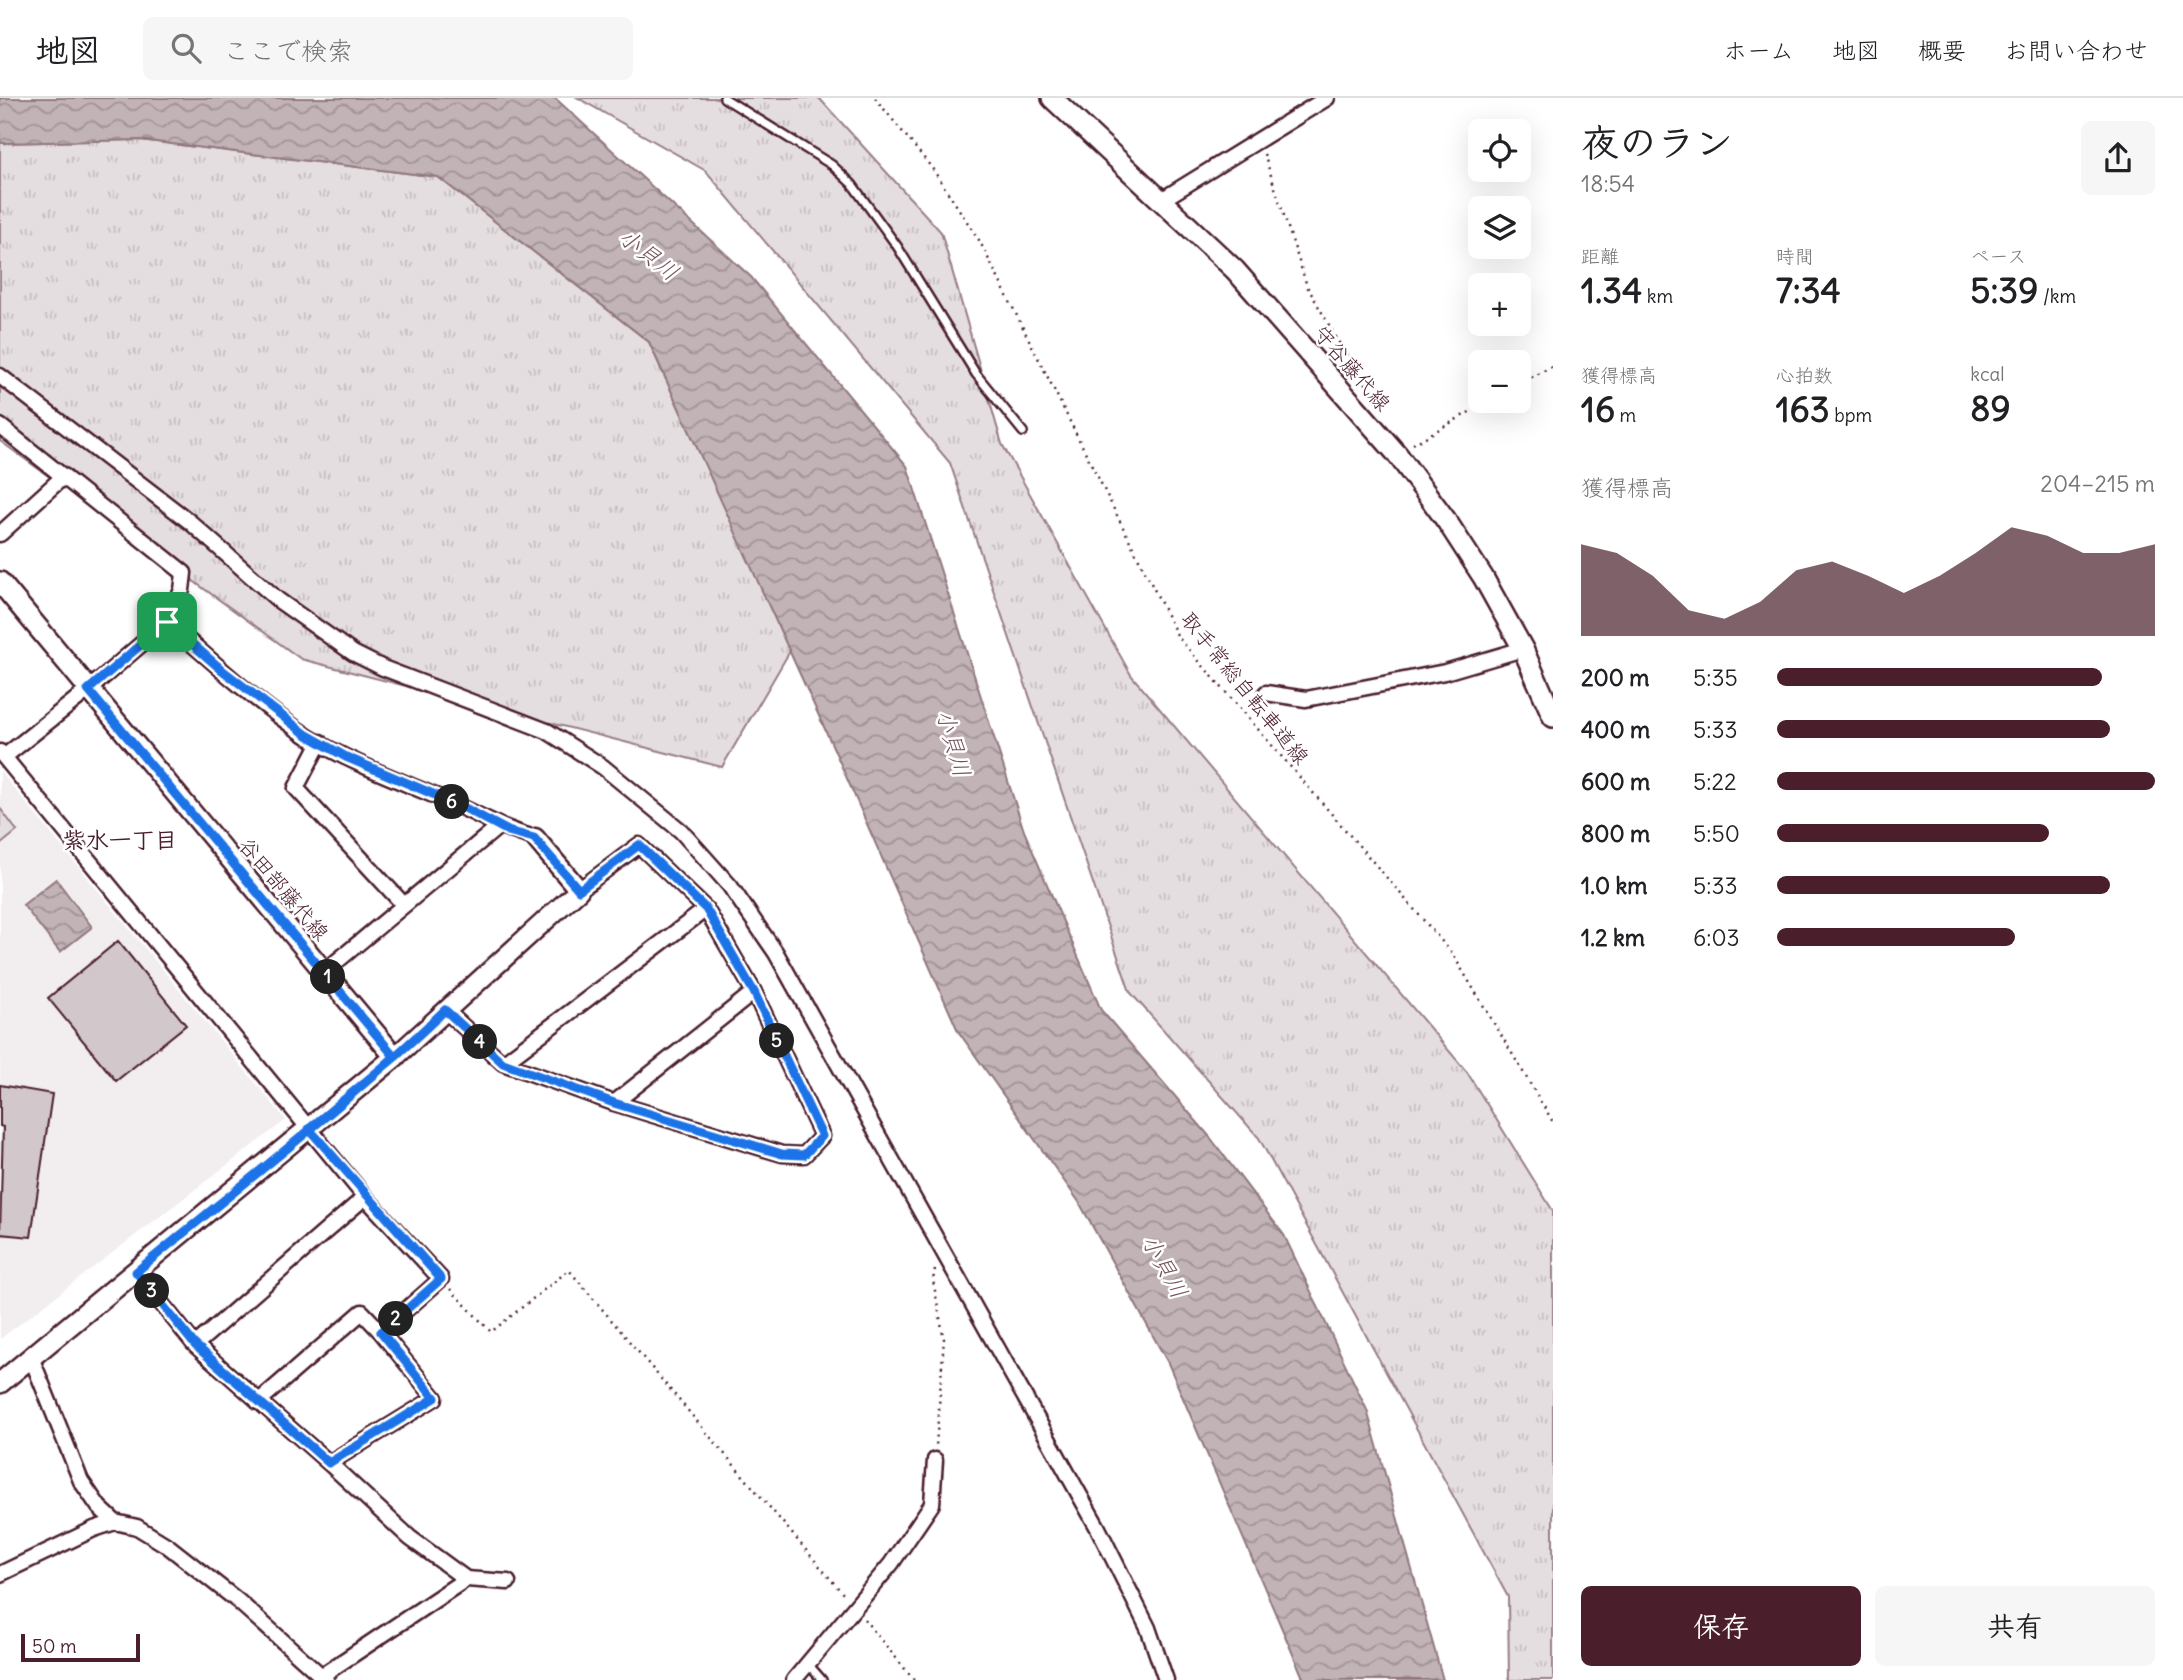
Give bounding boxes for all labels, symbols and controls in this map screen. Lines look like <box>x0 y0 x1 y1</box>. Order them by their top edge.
search box <box>143 17 633 80</box>
text: 地図 <box>35 29 101 71</box>
icon: search <box>167 29 205 67</box>
text: ここで検索 <box>223 34 353 67</box>
text: ホーム <box>1723 35 1794 65</box>
text: 地図 <box>1832 35 1880 65</box>
text: 概要 <box>1918 35 1966 65</box>
text: お問い合わせ <box>2004 35 2148 65</box>
map controls <box>1468 119 1531 413</box>
button: locate <box>1468 119 1531 182</box>
text: 夜のラン <box>1581 119 1733 166</box>
button: share <box>2081 121 2155 195</box>
text: 18:54 <box>1581 169 1635 198</box>
button: layers <box>1468 196 1531 259</box>
water label: 小貝川 <box>613 221 685 287</box>
text: 距離 <box>1581 244 1619 268</box>
text: 時間 <box>1776 244 1814 268</box>
text: ペース <box>1970 244 2026 268</box>
text: 1.34 <box>1581 268 1642 312</box>
text: 7:34 <box>1776 268 1841 312</box>
text: 5:39 <box>1970 268 2038 312</box>
button: + <box>1468 273 1531 336</box>
text: km <box>1642 284 1673 308</box>
text: /km <box>2038 284 2076 308</box>
street label: 守谷藤代線 <box>1307 320 1397 416</box>
button: − <box>1468 350 1531 413</box>
text: kcal <box>1970 362 2005 386</box>
text: 獲得標高 <box>1581 363 1657 387</box>
text: 心拍数 <box>1776 363 1833 387</box>
text: 89 <box>1970 386 2011 430</box>
text: 16 <box>1581 387 1615 431</box>
text: 163 <box>1776 387 1830 431</box>
text: m <box>1615 403 1636 427</box>
text: bpm <box>1830 403 1872 427</box>
text: 204–215 m <box>2040 469 2155 498</box>
text: 獲得標高 <box>1581 473 1673 502</box>
pin <box>137 592 197 652</box>
icon: arrive <box>148 603 186 641</box>
street label: 取手常総自転車道線 <box>1175 606 1315 770</box>
text: 200 m <box>1581 663 1650 692</box>
text: 5:35 <box>1693 663 1738 692</box>
water label: 小貝川 <box>931 706 977 780</box>
text: 400 m <box>1581 715 1650 744</box>
text: 5:33 <box>1693 715 1738 744</box>
text: 600 m <box>1581 767 1650 796</box>
text: 5:22 <box>1693 767 1737 796</box>
pin: 6 <box>434 784 470 820</box>
text: 6 <box>446 789 457 813</box>
text: 800 m <box>1581 819 1650 848</box>
text: 5:50 <box>1693 819 1740 848</box>
district label: 紫水一丁目 <box>63 825 178 854</box>
street label: 谷田部藤代線 <box>233 832 335 946</box>
text: 1.0 km <box>1581 871 1647 900</box>
text: 5:33 <box>1693 871 1738 900</box>
text: 1.2 km <box>1581 923 1645 952</box>
text: 6:03 <box>1693 923 1740 952</box>
pin: 1 <box>310 960 346 994</box>
text: 1 <box>324 964 331 988</box>
pin: 4 <box>462 1024 498 1060</box>
pin: 5 <box>760 1024 794 1058</box>
text: 5 <box>771 1028 782 1052</box>
text: 4 <box>474 1029 485 1053</box>
water label: 小貝川 <box>1136 1229 1194 1303</box>
pin: 3 <box>134 1274 170 1308</box>
text: 3 <box>146 1278 157 1302</box>
pin: 2 <box>378 1302 414 1336</box>
text: 2 <box>390 1306 401 1330</box>
button: 保存 <box>1581 1586 1861 1666</box>
button: 共有 <box>1875 1586 2155 1666</box>
scale bar <box>21 1631 140 1663</box>
text: 50 m <box>32 1634 77 1658</box>

